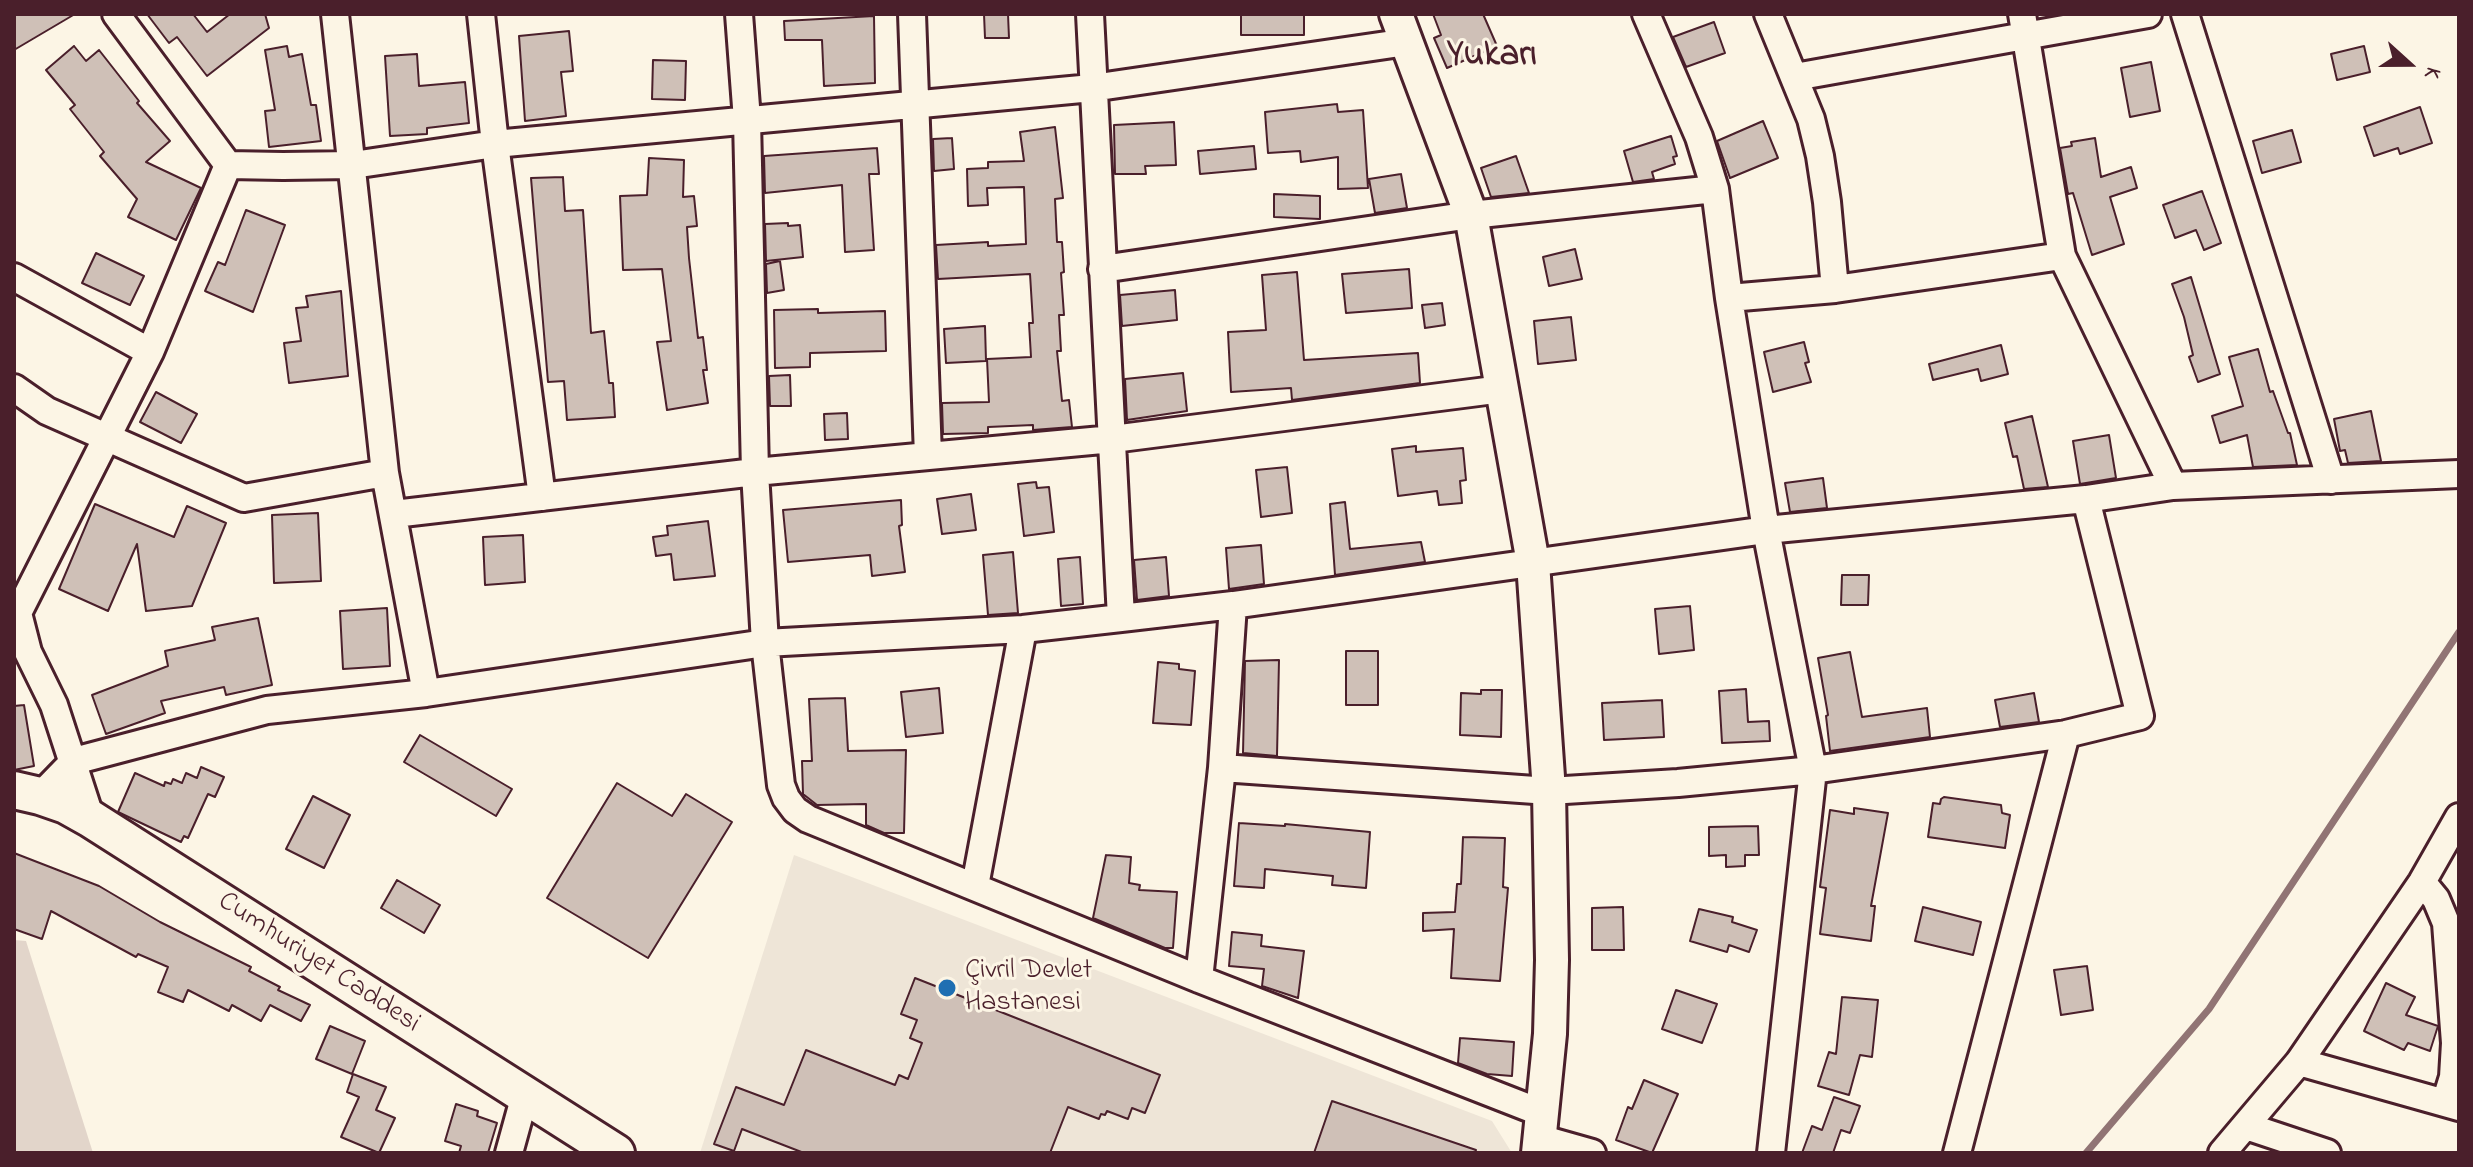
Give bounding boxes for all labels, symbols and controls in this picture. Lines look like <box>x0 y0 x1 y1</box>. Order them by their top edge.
north arrow <box>2369 24 2449 104</box>
district label: Yukarı <box>1447 36 1537 80</box>
text: K <box>2415 62 2448 83</box>
street label: Cumhuriyet Caddesi <box>211 886 425 1042</box>
place label: Çivril Devlet Hastanesi <box>965 955 1092 1021</box>
marker: Çivril Devlet Hastanesi <box>936 977 958 999</box>

